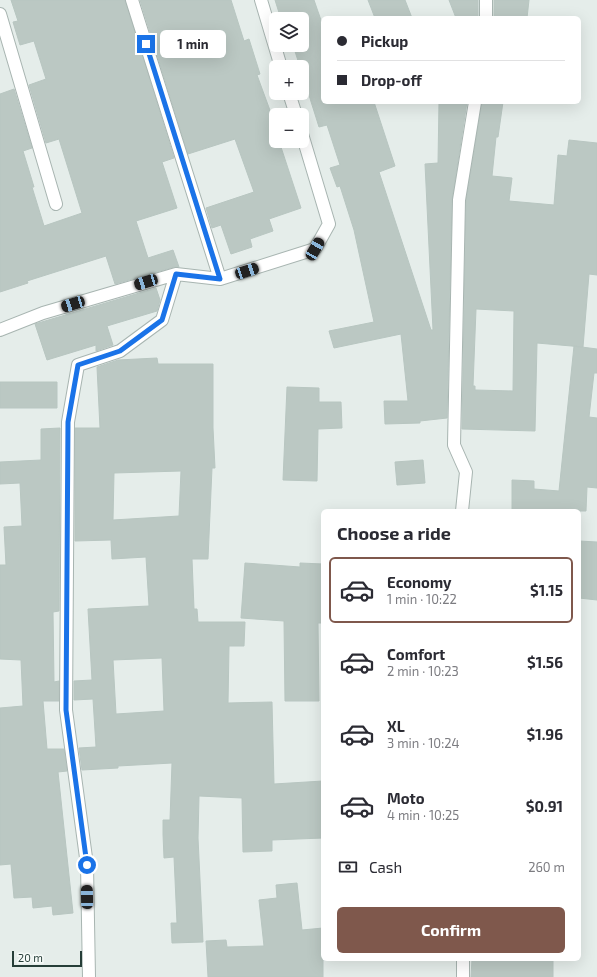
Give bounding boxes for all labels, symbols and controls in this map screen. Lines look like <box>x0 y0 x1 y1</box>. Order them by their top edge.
map controls <box>269 12 309 148</box>
button: layers <box>269 12 309 52</box>
callout: 1 min <box>160 30 226 58</box>
text: Pickup <box>361 32 408 50</box>
route end <box>137 35 155 53</box>
text: 1 min <box>177 36 209 52</box>
button: + <box>269 60 309 100</box>
text: Drop-off <box>361 71 422 89</box>
button: − <box>269 108 309 148</box>
car <box>304 236 326 262</box>
car <box>234 262 260 280</box>
car <box>133 273 159 291</box>
car <box>60 295 86 313</box>
text: Choose a ride <box>337 522 451 544</box>
icon: car <box>339 572 375 608</box>
text: Economy <box>387 573 452 591</box>
text: $1.15 <box>530 581 563 599</box>
text: 1 min · 10:22 <box>387 591 457 607</box>
icon: car <box>339 644 375 680</box>
text: Comfort <box>387 645 445 663</box>
text: $1.56 <box>527 653 563 671</box>
text: 2 min · 10:23 <box>387 663 459 679</box>
icon: car <box>339 716 375 752</box>
text: XL <box>387 717 405 735</box>
text: $1.96 <box>526 725 563 743</box>
text: 3 min · 10:24 <box>387 735 460 751</box>
icon: car <box>339 788 375 824</box>
text: Moto <box>387 789 425 807</box>
text: $0.91 <box>526 797 563 815</box>
text: 4 min · 10:25 <box>387 807 459 823</box>
route start <box>78 856 96 874</box>
icon: cash <box>337 856 359 878</box>
text: Cash <box>369 858 402 876</box>
text: 260 m <box>528 859 565 875</box>
car <box>81 885 93 909</box>
button: Confirm <box>337 907 565 953</box>
scale bar <box>12 949 82 968</box>
text: 20 m <box>18 951 43 964</box>

